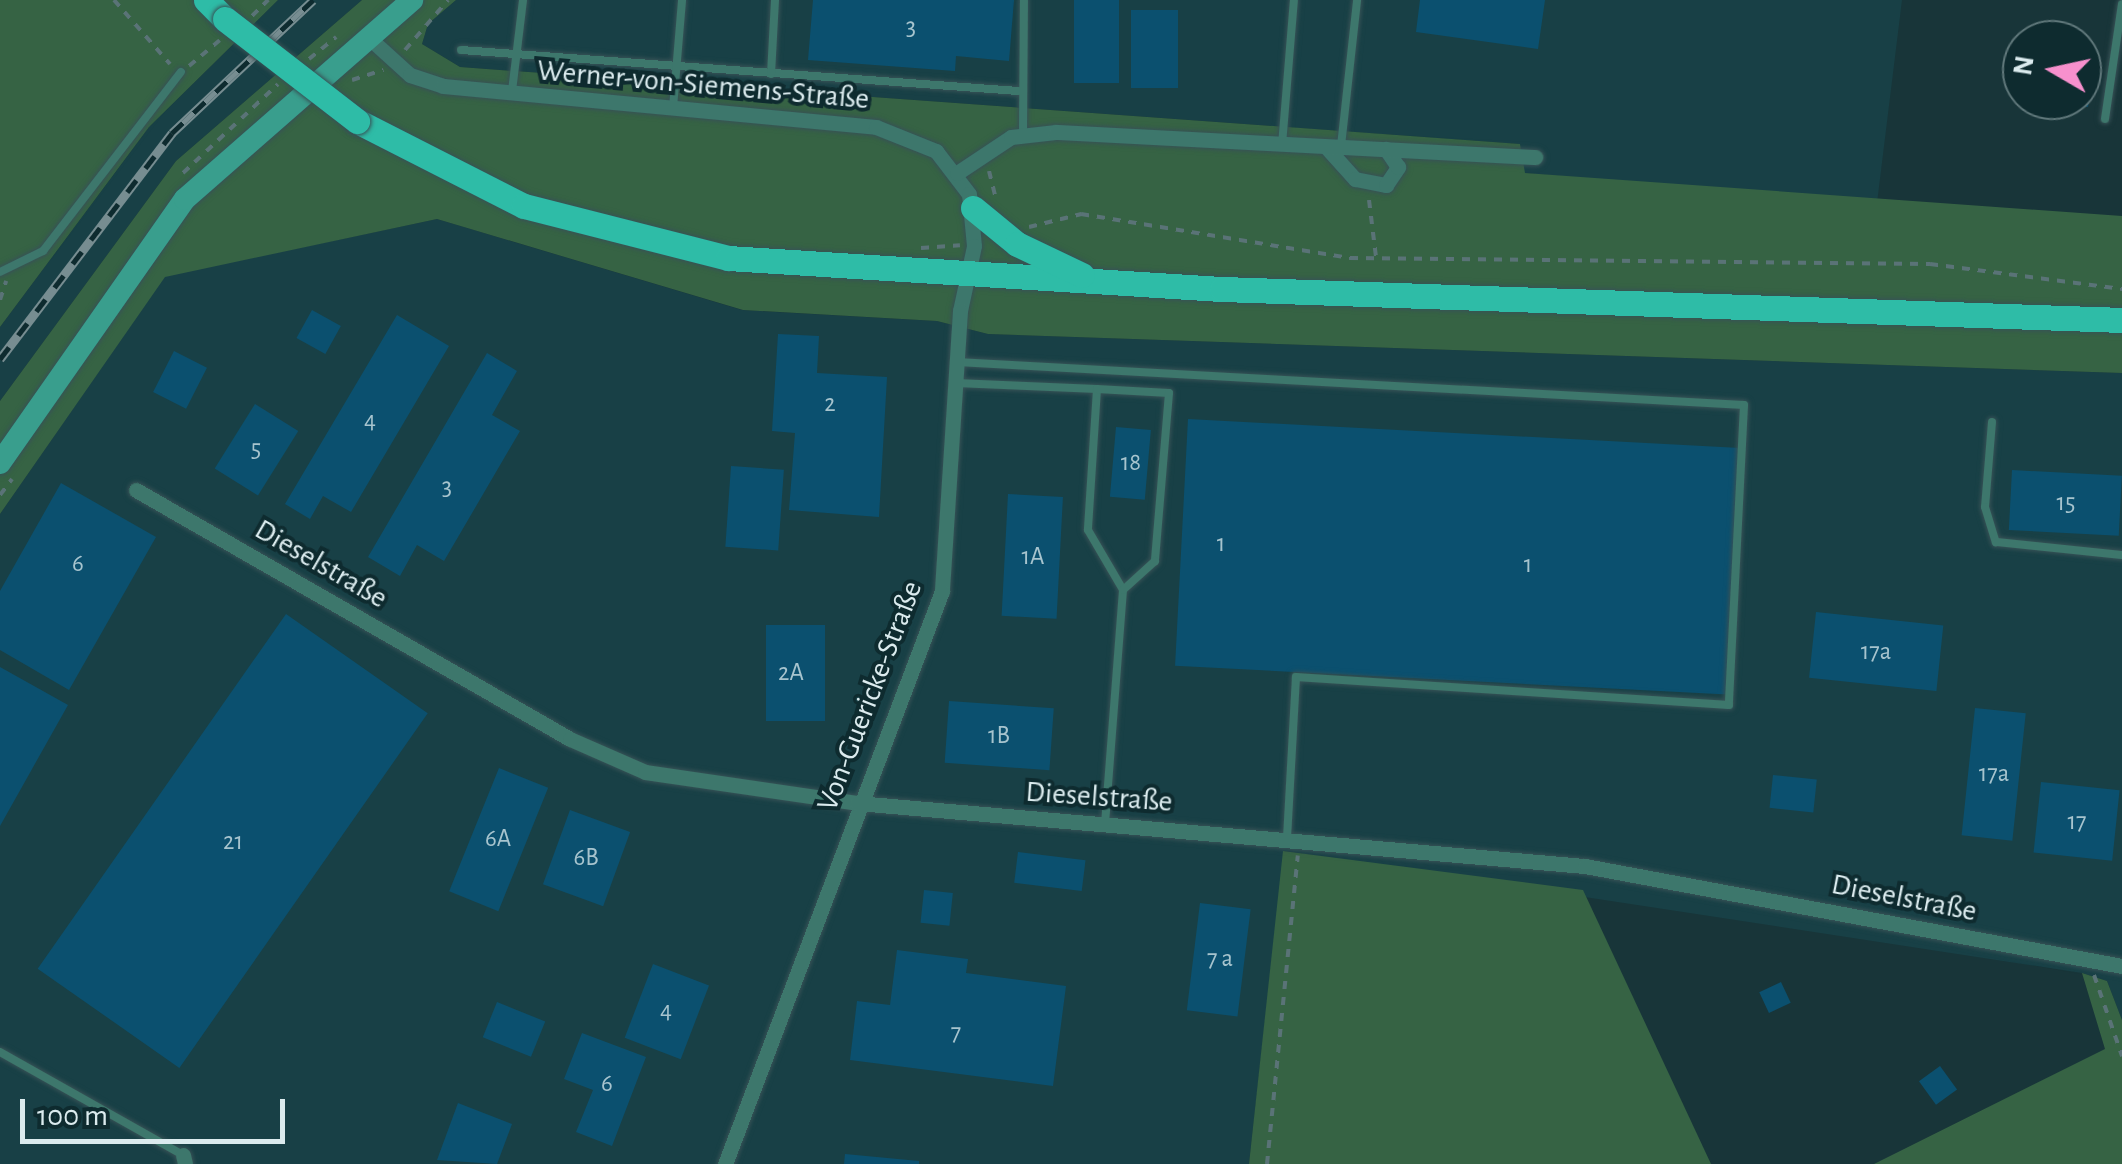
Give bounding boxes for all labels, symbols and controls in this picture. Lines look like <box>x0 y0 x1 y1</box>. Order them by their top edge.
house number: 3 <box>906 13 916 43</box>
north arrow <box>2002 20 2102 120</box>
street label: Werner-von-Siemens-Straße <box>536 53 870 117</box>
text: N <box>2009 54 2040 77</box>
house number: 2 <box>824 389 836 419</box>
house number: 4 <box>364 406 376 436</box>
house number: 5 <box>251 434 261 464</box>
house number: 18 <box>1121 448 1141 478</box>
house number: 3 <box>442 473 452 503</box>
house number: 15 <box>2056 488 2076 518</box>
street label: Dieselstraße <box>248 512 394 616</box>
house number: 1 <box>1217 529 1225 559</box>
house number: 1A <box>1021 542 1045 572</box>
house number: 6 <box>72 549 84 579</box>
house number: 1 <box>1524 550 1532 580</box>
street label: Von-Guericke-Straße <box>810 576 930 816</box>
house number: 17a <box>1861 637 1891 667</box>
house number: 2A <box>778 658 804 688</box>
house number: 1B <box>988 721 1010 751</box>
house number: 17a <box>1979 759 2009 789</box>
street label: Dieselstraße <box>1024 774 1174 820</box>
house number: 17 <box>2067 807 2087 837</box>
house number: 6A <box>485 824 511 854</box>
house number: 21 <box>223 827 243 857</box>
house number: 6B <box>573 843 599 873</box>
street label: Dieselstraße <box>1828 866 1980 930</box>
house number: 7 a <box>1207 944 1233 974</box>
house number: 4 <box>660 996 672 1026</box>
house number: 7 <box>951 1018 961 1048</box>
house number: 6 <box>601 1069 613 1099</box>
scale bar <box>25 1079 290 1141</box>
text: 100 m <box>37 1101 108 1131</box>

